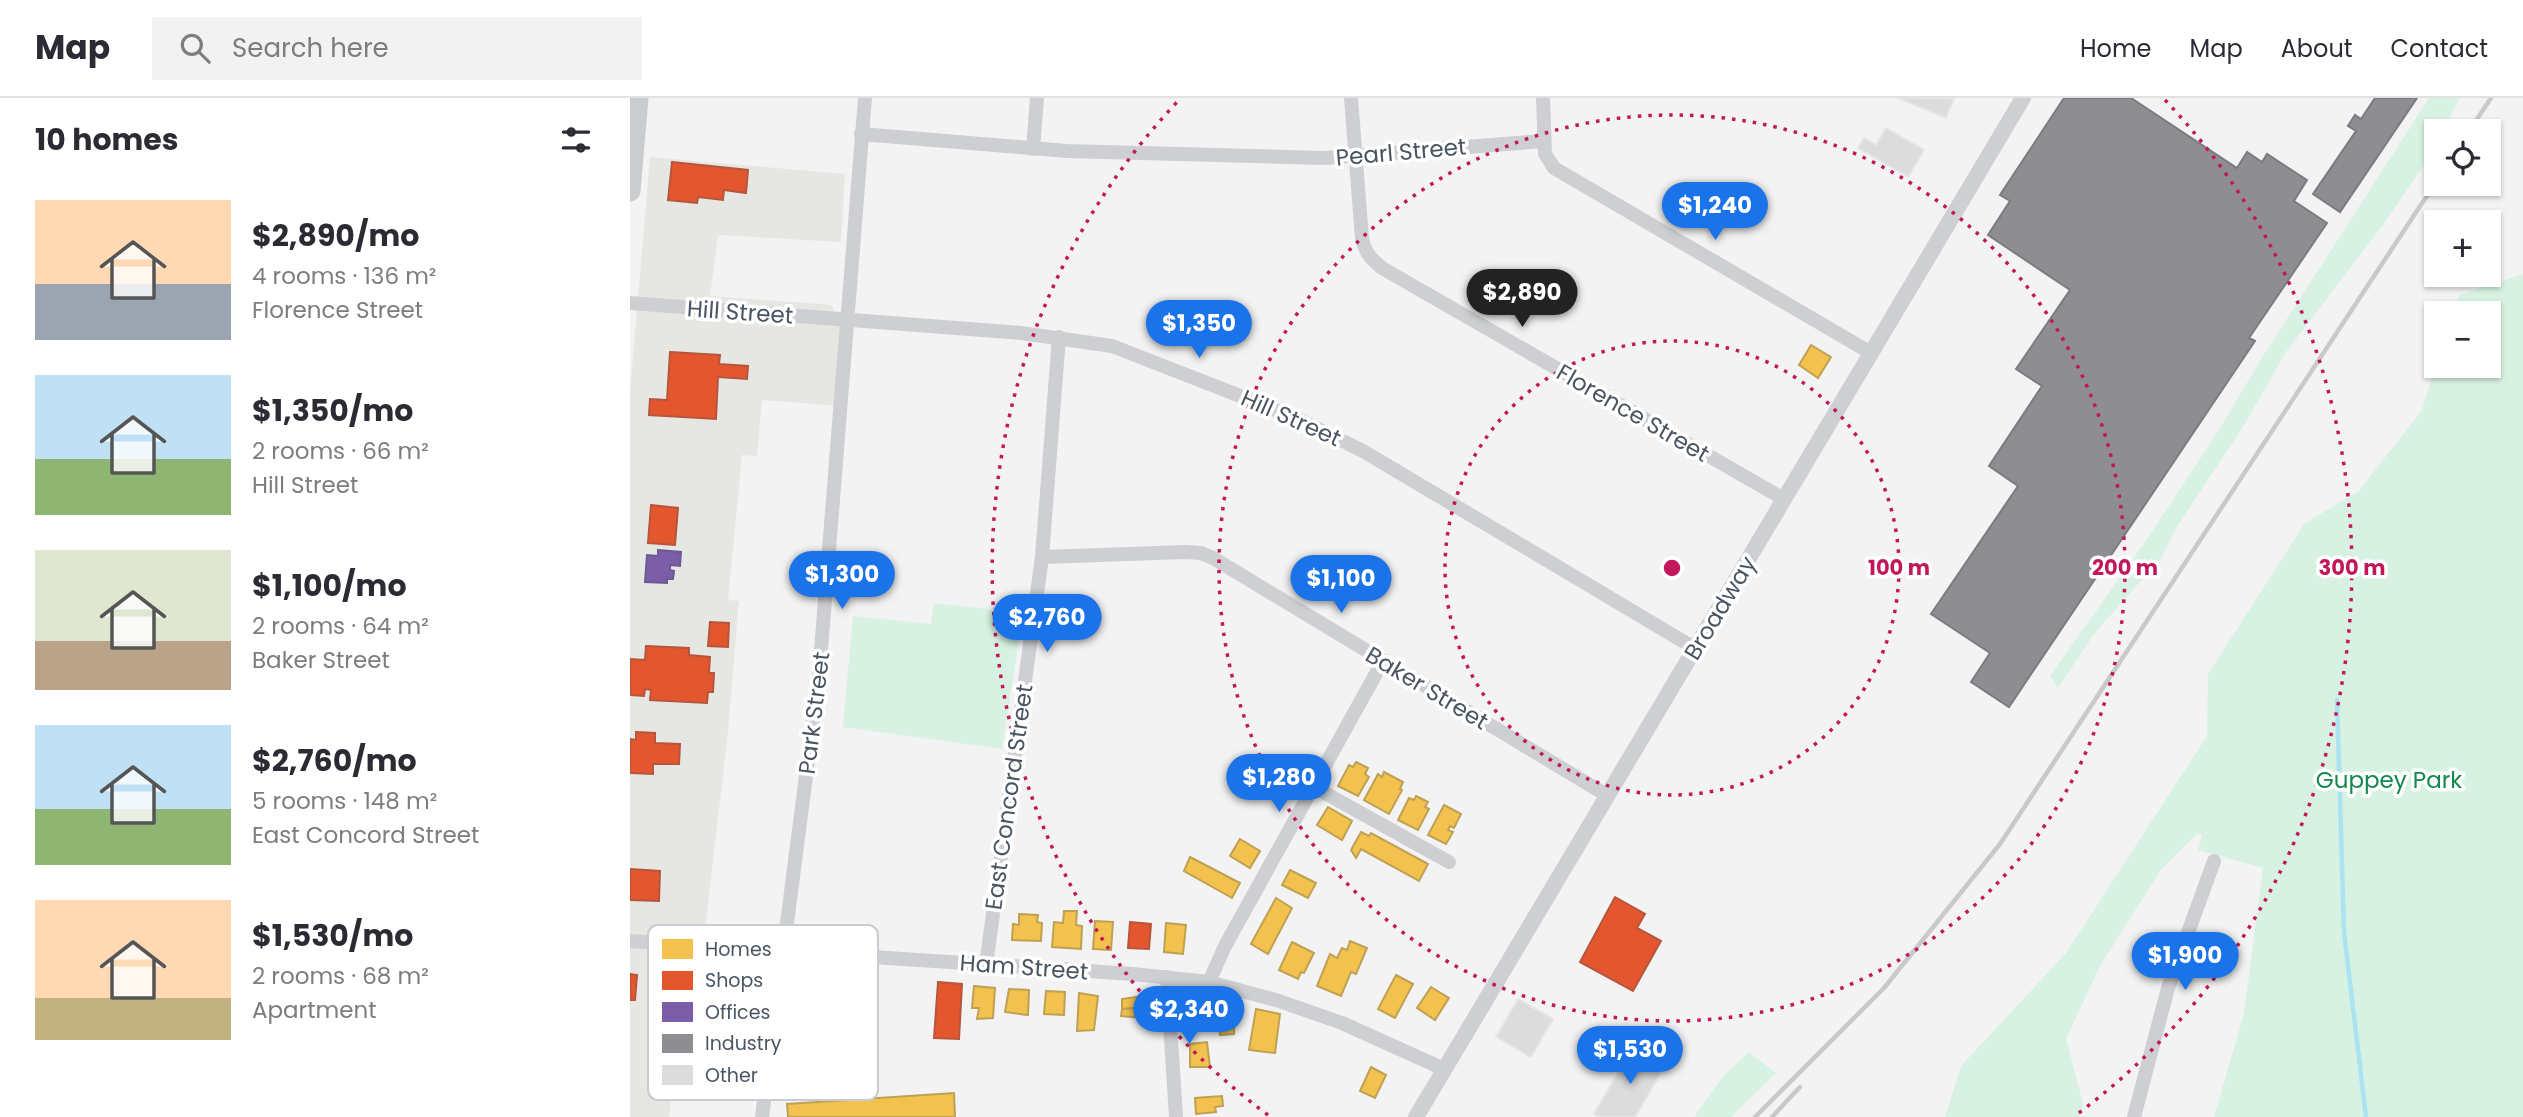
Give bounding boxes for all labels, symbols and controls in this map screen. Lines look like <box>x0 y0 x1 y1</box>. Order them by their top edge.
search box <box>152 17 642 80</box>
text: Map <box>35 24 110 71</box>
icon: search <box>176 29 214 67</box>
text: Search here <box>232 30 389 66</box>
text: Home <box>2080 32 2152 65</box>
text: Map <box>2190 32 2243 65</box>
text: About <box>2281 32 2352 65</box>
text: Contact <box>2390 32 2488 65</box>
text: 10 homes <box>35 118 179 161</box>
map controls <box>2424 119 2501 378</box>
button: locate <box>2424 119 2501 196</box>
icon: filters <box>557 121 595 159</box>
street label: Pearl Street <box>1334 130 1468 174</box>
pin: $1,240 <box>1658 183 1772 242</box>
text: $1,240 <box>1678 189 1752 221</box>
button: + <box>2424 210 2501 287</box>
text: $2,890/mo <box>252 214 419 257</box>
icon: home <box>91 228 175 312</box>
text: 4 rooms · 136 m² <box>252 260 436 292</box>
pin: $2,890 <box>1465 270 1579 329</box>
text: $2,890 <box>1483 276 1561 308</box>
street label: Hill Street <box>686 292 794 332</box>
text: Florence Street <box>252 294 423 326</box>
pin: $1,350 <box>1142 300 1256 360</box>
button: − <box>2424 301 2501 378</box>
text: $1,350 <box>1162 307 1236 339</box>
street label: Florence Street <box>1551 356 1715 470</box>
street label: Hill Street <box>1236 382 1346 454</box>
text: $1,350/mo <box>252 389 413 432</box>
icon: home <box>91 403 175 487</box>
text: 2 rooms · 66 m² <box>252 435 429 467</box>
text: Hill Street <box>252 469 358 501</box>
street label: Broadway <box>1676 550 1764 666</box>
pin: $1,300 <box>785 552 899 611</box>
text: 100 m <box>1868 553 1930 582</box>
text: 200 m <box>2092 553 2158 582</box>
text: 300 m <box>2319 553 2385 582</box>
pin: $1,100 <box>1284 556 1398 615</box>
centre of rings <box>1660 556 1684 580</box>
text: $1,300 <box>805 558 879 590</box>
text: $1,100 <box>1306 562 1376 594</box>
text: $1,100/mo <box>252 564 407 607</box>
icon: home <box>91 578 175 662</box>
pin: $2,760 <box>990 594 1104 654</box>
text: $2,760 <box>1009 601 1085 633</box>
text: 2 rooms · 64 m² <box>252 610 429 642</box>
street label: Baker Street <box>1360 639 1494 737</box>
text: Baker Street <box>252 644 390 676</box>
street label: Park Street <box>791 650 837 776</box>
street label: East Concord Street <box>977 682 1041 912</box>
text: $2,760/mo <box>252 739 417 782</box>
icon: home <box>91 753 175 837</box>
pin: $1,280 <box>1222 754 1336 814</box>
text: $1,280 <box>1242 761 1316 793</box>
park label: Guppey Park <box>2316 764 2462 796</box>
text: 5 rooms · 148 m² <box>252 785 437 817</box>
text: East Concord Street <box>252 819 479 851</box>
text: $1,530/mo <box>252 914 413 957</box>
legend <box>648 925 878 1100</box>
icon: home <box>91 928 175 1012</box>
pin: $1,900 <box>2128 932 2242 992</box>
text: Homes <box>705 936 772 963</box>
text: $1,900 <box>2148 939 2222 971</box>
street label: Ham Street <box>959 947 1089 987</box>
text: 2 rooms · 68 m² <box>252 960 429 992</box>
text: Shops <box>705 967 763 994</box>
pin: $2,340 <box>1132 986 1246 1046</box>
text: $2,340 <box>1149 993 1229 1025</box>
text: Apartment <box>252 994 377 1026</box>
text: Offices <box>705 999 770 1026</box>
pin: $1,530 <box>1573 1026 1687 1086</box>
text: Industry <box>705 1030 782 1057</box>
text: $1,530 <box>1593 1033 1667 1065</box>
text: Other <box>705 1062 758 1089</box>

